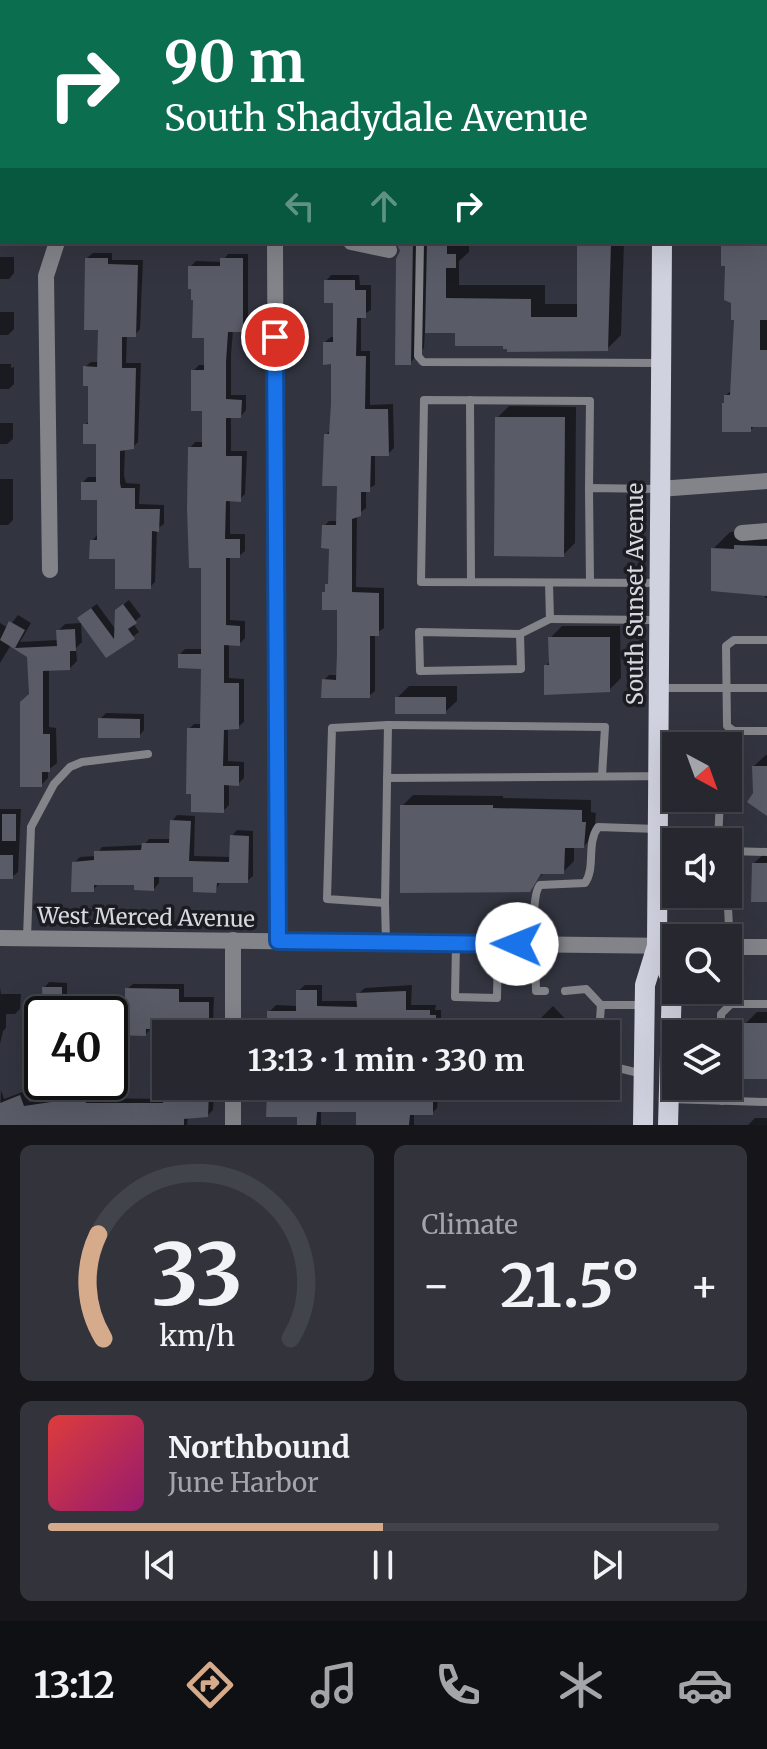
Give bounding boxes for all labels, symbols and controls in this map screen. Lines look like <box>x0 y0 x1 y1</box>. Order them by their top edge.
text: 90 m <box>164 27 305 97</box>
icon: right <box>32 32 136 136</box>
text: South Shadydale Avenue <box>164 96 588 141</box>
icon: left <box>278 184 322 228</box>
icon: ahead <box>362 184 406 228</box>
icon: right <box>446 184 490 228</box>
pin <box>241 303 309 371</box>
icon: arrive <box>253 315 297 359</box>
street label: South Sunset Avenue <box>621 483 649 705</box>
north arrow <box>662 732 742 812</box>
map controls <box>662 732 742 1100</box>
button: sound <box>662 828 742 908</box>
street label: West Merced Avenue <box>36 901 255 933</box>
position arrow <box>475 902 559 986</box>
button: search <box>662 924 742 1004</box>
speed limit sign: 40 <box>24 996 128 1100</box>
button: layers <box>662 1020 742 1100</box>
text: 13:13 · 1 min · 330 m <box>248 1041 524 1079</box>
text: Climate <box>422 1208 518 1241</box>
text: 33 <box>151 1223 243 1328</box>
text: 21.5° <box>500 1248 640 1323</box>
text: − <box>422 1258 451 1313</box>
text: + <box>690 1258 719 1313</box>
text: km/h <box>159 1318 235 1354</box>
text: Northbound <box>168 1428 350 1466</box>
text: June Harbor <box>168 1466 319 1499</box>
icon: previous <box>138 1543 182 1587</box>
icon: pause <box>361 1543 405 1587</box>
icon: next <box>585 1543 629 1587</box>
icon: directions <box>182 1657 238 1713</box>
icon: music <box>306 1657 362 1713</box>
icon: phone <box>430 1657 486 1713</box>
icon: climate <box>553 1657 609 1713</box>
icon: car <box>677 1657 733 1713</box>
text: 13:12 <box>34 1663 115 1708</box>

